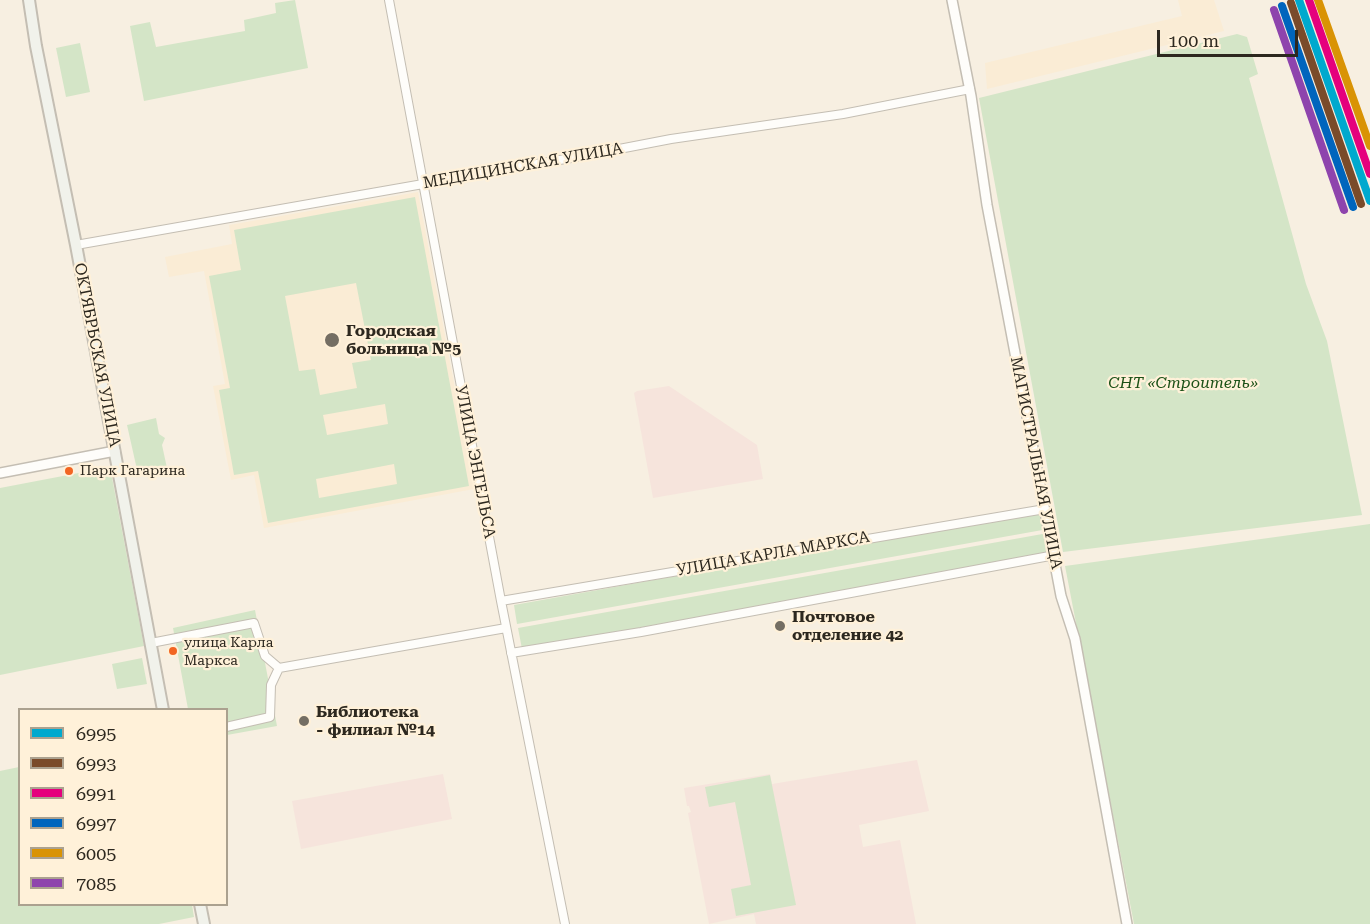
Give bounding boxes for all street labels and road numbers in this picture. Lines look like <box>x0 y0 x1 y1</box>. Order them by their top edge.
street label: МЕДИЦИНСКАЯ УЛИЦА <box>422 139 624 193</box>
street label: ОКТЯБРЬСКАЯ УЛИЦА <box>70 261 124 449</box>
street label: МАГИСТРАЛЬНАЯ УЛИЦА <box>1006 355 1066 571</box>
street label: УЛИЦА ЭНГЕЛЬСА <box>451 384 499 540</box>
street label: УЛИЦА КАРЛА МАРКСА <box>675 528 871 580</box>

